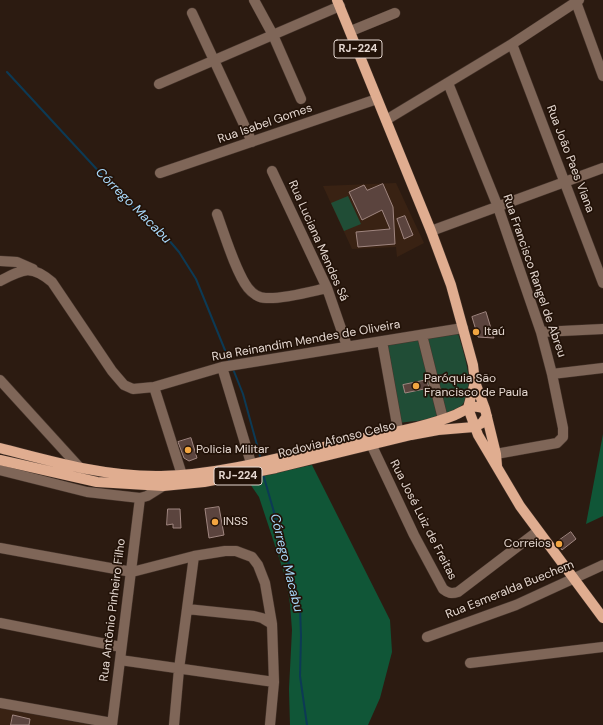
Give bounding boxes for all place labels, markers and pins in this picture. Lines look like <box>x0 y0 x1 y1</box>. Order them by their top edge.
place label: Itaú <box>484 325 505 339</box>
marker: Itaú <box>471 327 481 337</box>
place label: Paróquia São Francisco de Paula <box>424 372 528 400</box>
marker: Paróquia São Francisco de Paula <box>411 381 421 391</box>
place label: Policia Militar <box>196 443 269 457</box>
marker: Policia Militar <box>183 445 193 455</box>
place label: INSS <box>223 515 248 529</box>
marker: INSS <box>210 517 220 527</box>
place label: Correios <box>504 537 551 551</box>
marker: Correios <box>554 539 564 549</box>

